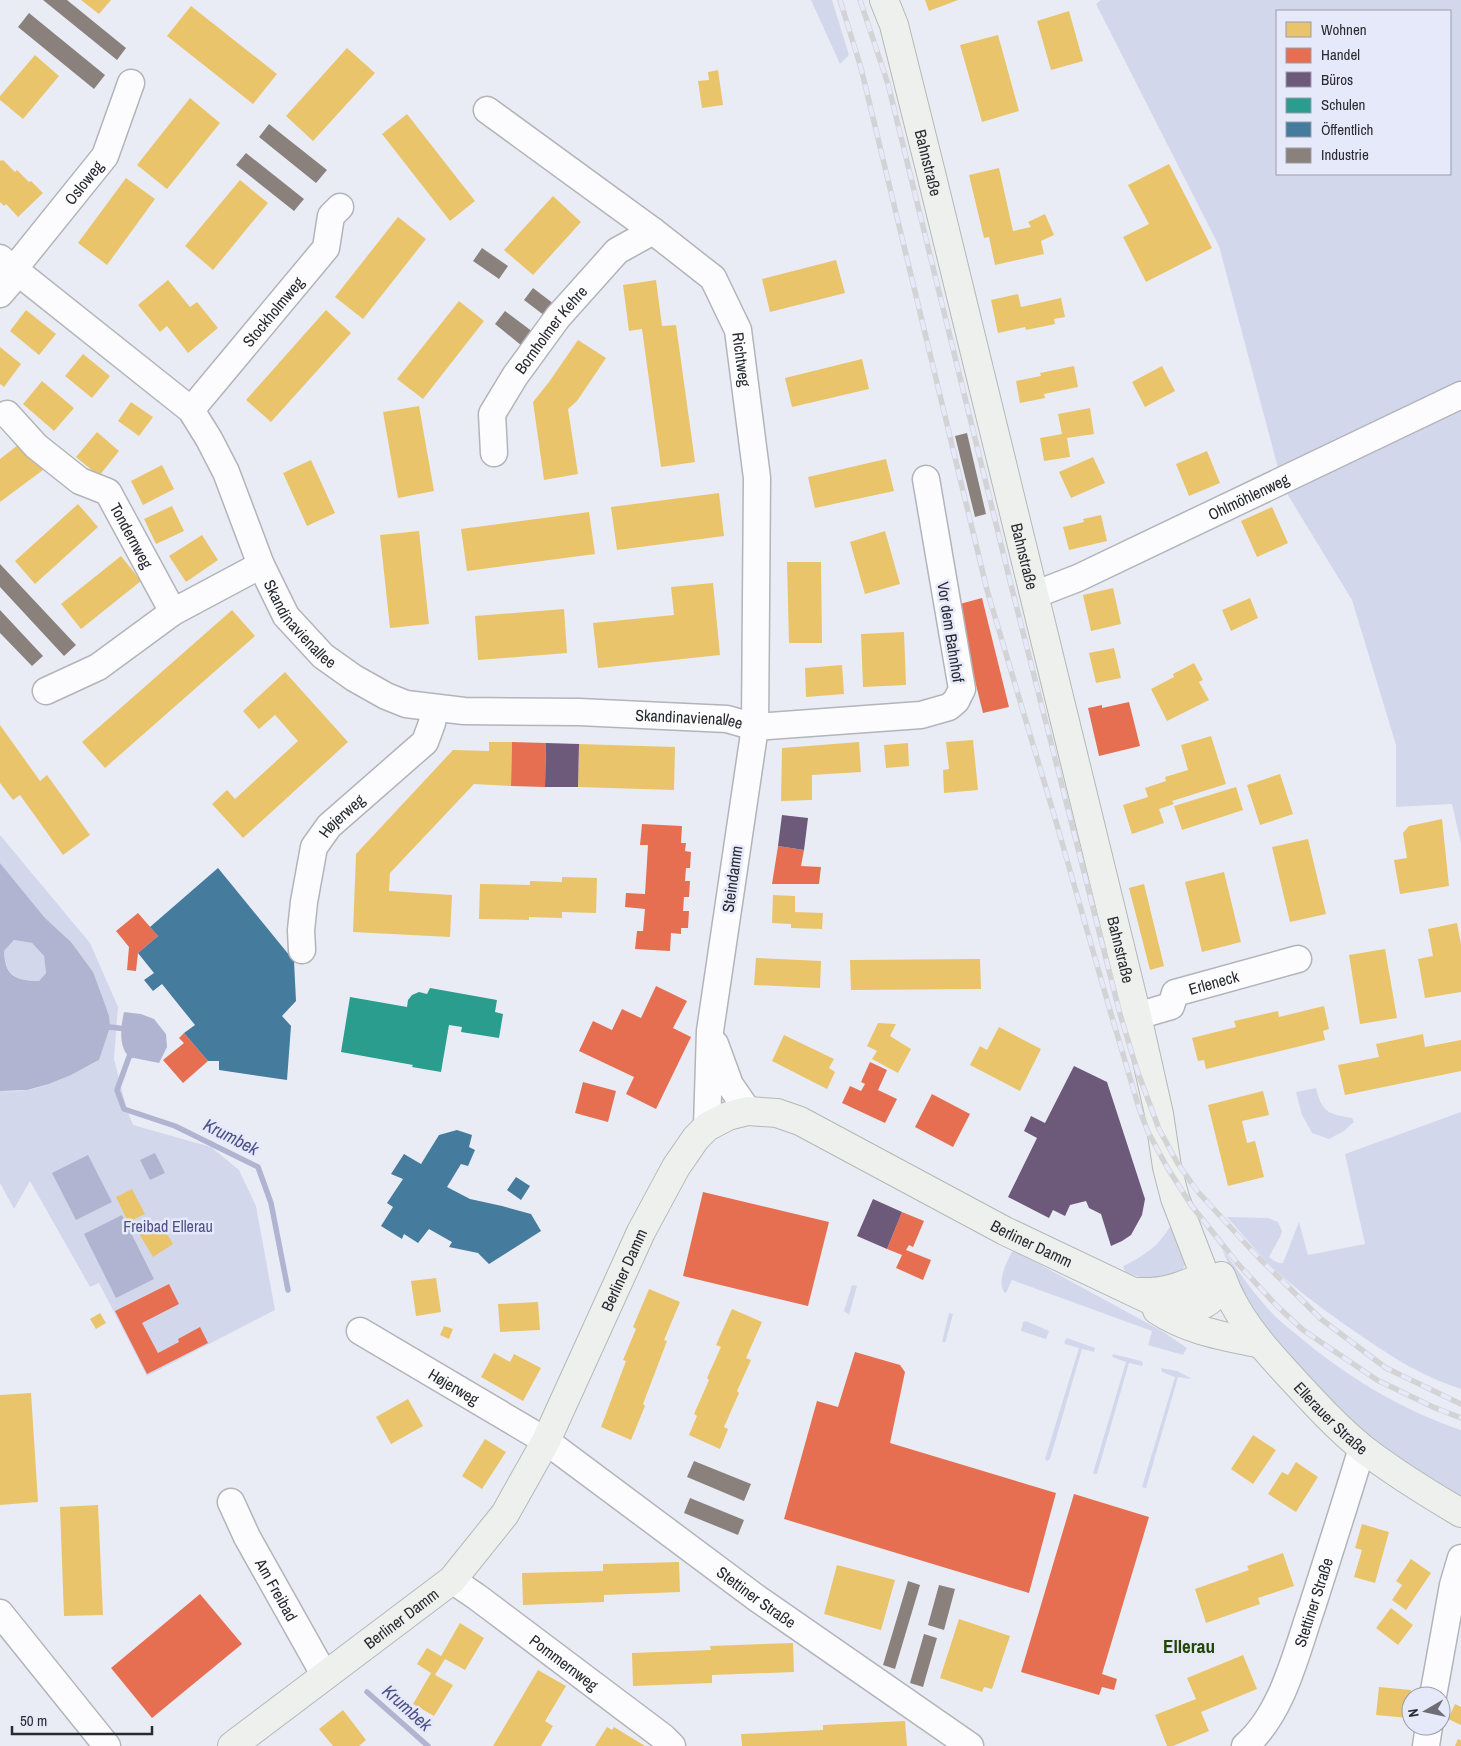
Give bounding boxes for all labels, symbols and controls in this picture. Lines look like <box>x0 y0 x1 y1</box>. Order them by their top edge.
legend <box>1276 10 1451 175</box>
text: Wohnen <box>1321 19 1367 40</box>
text: Handel <box>1321 44 1360 65</box>
text: Büros <box>1321 69 1353 90</box>
text: Schulen <box>1321 94 1365 115</box>
text: Öffentlich <box>1321 119 1373 140</box>
street label: Bahnstraße <box>910 127 947 198</box>
text: Industrie <box>1321 144 1369 165</box>
street label: Osloweg <box>59 155 109 209</box>
street label: Stockholmweg <box>237 271 309 352</box>
street label: Bornholmer Kehre <box>509 281 592 378</box>
street label: Richtweg <box>727 331 756 389</box>
street label: Ohlmöhlenweg <box>1204 467 1293 525</box>
street label: Tondernweg <box>105 499 159 573</box>
street label: Bahnstraße <box>1006 521 1043 592</box>
street label: Skandinavienallee <box>259 576 341 673</box>
street label: Vor dem Bahnhof <box>932 580 970 684</box>
street label: Skandinavienallee <box>635 704 746 734</box>
street label: Højerweg <box>313 788 370 842</box>
street label: Steindamm <box>716 844 748 914</box>
street label: Bahnstraße <box>1102 914 1140 985</box>
street label: Erleneck <box>1186 965 1241 1000</box>
water label: Krumbek <box>199 1112 264 1161</box>
street label: Berliner Damm <box>987 1214 1076 1273</box>
park label: Freibad Ellerau <box>123 1215 213 1237</box>
street label: Berliner Damm <box>596 1225 652 1315</box>
street label: Højerweg <box>424 1363 484 1410</box>
street label: Ellerauer Straße <box>1289 1377 1372 1460</box>
street label: Am Freibad <box>250 1554 303 1625</box>
street label: Stettiner Straße <box>1289 1555 1338 1650</box>
street label: Stettiner Straße <box>712 1561 800 1633</box>
street label: Berliner Damm <box>359 1583 443 1654</box>
street label: Pommernweg <box>525 1629 603 1696</box>
district label: Ellerau <box>1163 1633 1215 1659</box>
water label: Krumbek <box>377 1679 438 1737</box>
north arrow <box>1401 1686 1451 1736</box>
scale bar <box>12 1704 152 1736</box>
text: N <box>1404 1708 1423 1719</box>
text: 50 m <box>20 1710 47 1731</box>

